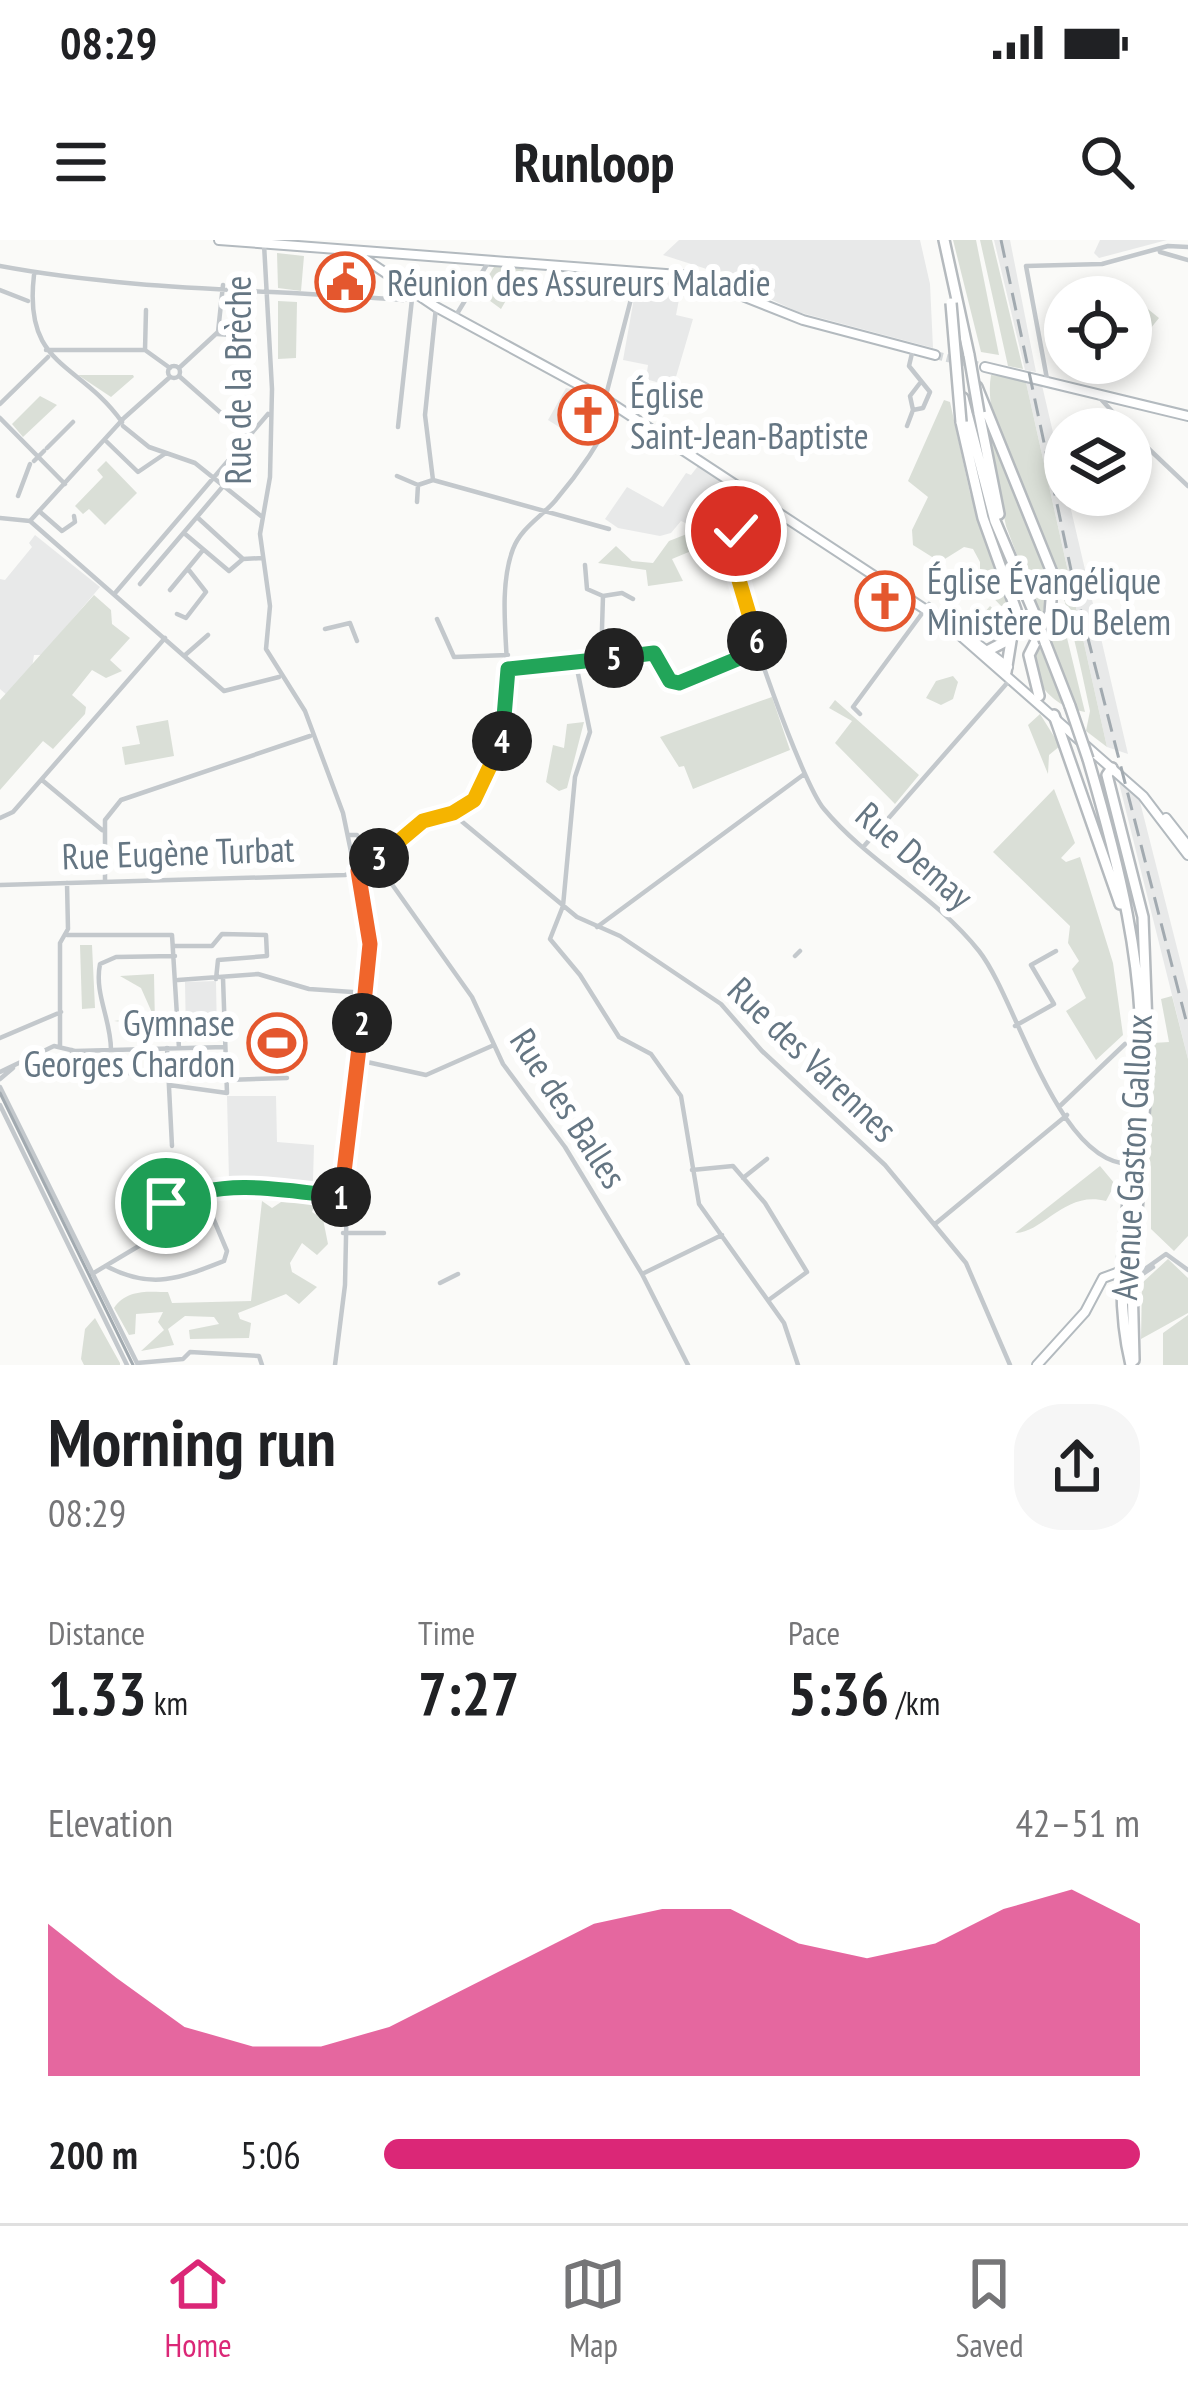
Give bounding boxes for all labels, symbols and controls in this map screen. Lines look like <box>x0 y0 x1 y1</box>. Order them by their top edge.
text: 08:29 <box>60 13 157 71</box>
text: Runloop <box>514 127 674 197</box>
icon: menu <box>48 129 114 195</box>
icon: search <box>1074 129 1140 195</box>
public building icon: Réunion des Assureurs Maladie <box>314 251 376 313</box>
place label: Réunion des Assureurs Maladie <box>387 259 771 306</box>
street label: Rue de la Brèche <box>214 276 261 484</box>
map controls <box>1044 276 1152 516</box>
button: locate <box>1044 276 1152 384</box>
place label: Église Saint-Jean-Baptiste <box>630 371 869 459</box>
church icon: Église Saint-Jean-Baptiste <box>557 384 619 446</box>
button: layers <box>1044 408 1152 516</box>
pin <box>685 480 787 582</box>
icon: check <box>703 498 769 564</box>
place label: Église Évangélique Ministère Du Belem <box>927 557 1171 645</box>
church icon: Église Évangélique Ministère Du Belem <box>854 570 916 632</box>
pin: 6 <box>727 611 787 671</box>
text: 6 <box>749 619 765 662</box>
pin: 5 <box>584 628 644 688</box>
text: 5 <box>606 636 622 679</box>
pin: 4 <box>472 711 532 771</box>
text: 4 <box>494 719 510 762</box>
street label: Rue Demay <box>847 791 984 919</box>
street label: Rue Eugène Turbat <box>61 824 295 880</box>
pin: 3 <box>349 828 409 888</box>
text: 3 <box>371 836 387 879</box>
street label: Rue des Varennes <box>718 966 908 1152</box>
pin: 2 <box>332 993 392 1053</box>
place label: Gymnase Georges Chardon <box>24 999 235 1087</box>
text: 2 <box>354 1001 370 1044</box>
sports icon: Gymnase Georges Chardon <box>246 1012 308 1074</box>
street label: Avenue Gaston Galloux <box>1100 1013 1162 1301</box>
street label: Rue des Balles <box>500 1019 638 1197</box>
pin <box>115 1152 217 1254</box>
pin: 1 <box>311 1167 371 1227</box>
icon: arrive <box>133 1170 199 1236</box>
text: 1 <box>333 1175 349 1218</box>
text: Morning run <box>48 1399 336 1484</box>
button: share <box>1014 1404 1140 1530</box>
text: 08:29 <box>48 1487 126 1538</box>
text: Distance <box>48 1611 145 1654</box>
text: Time <box>418 1611 475 1654</box>
text: Pace <box>788 1611 840 1654</box>
text: 1.33 <box>48 1654 147 1732</box>
text: 7:27 <box>418 1654 519 1732</box>
text: 5:36 <box>788 1654 889 1732</box>
text: km <box>147 1681 188 1724</box>
text: /km <box>889 1681 940 1724</box>
text: Elevation <box>48 1797 173 1848</box>
text: 42–51 m <box>1015 1797 1140 1848</box>
text: 200 m <box>48 2129 138 2180</box>
text: 5:06 <box>240 2129 301 2180</box>
tab: Home <box>164 2251 232 2366</box>
tab: Map <box>560 2251 626 2366</box>
tab: Saved <box>955 2251 1023 2366</box>

